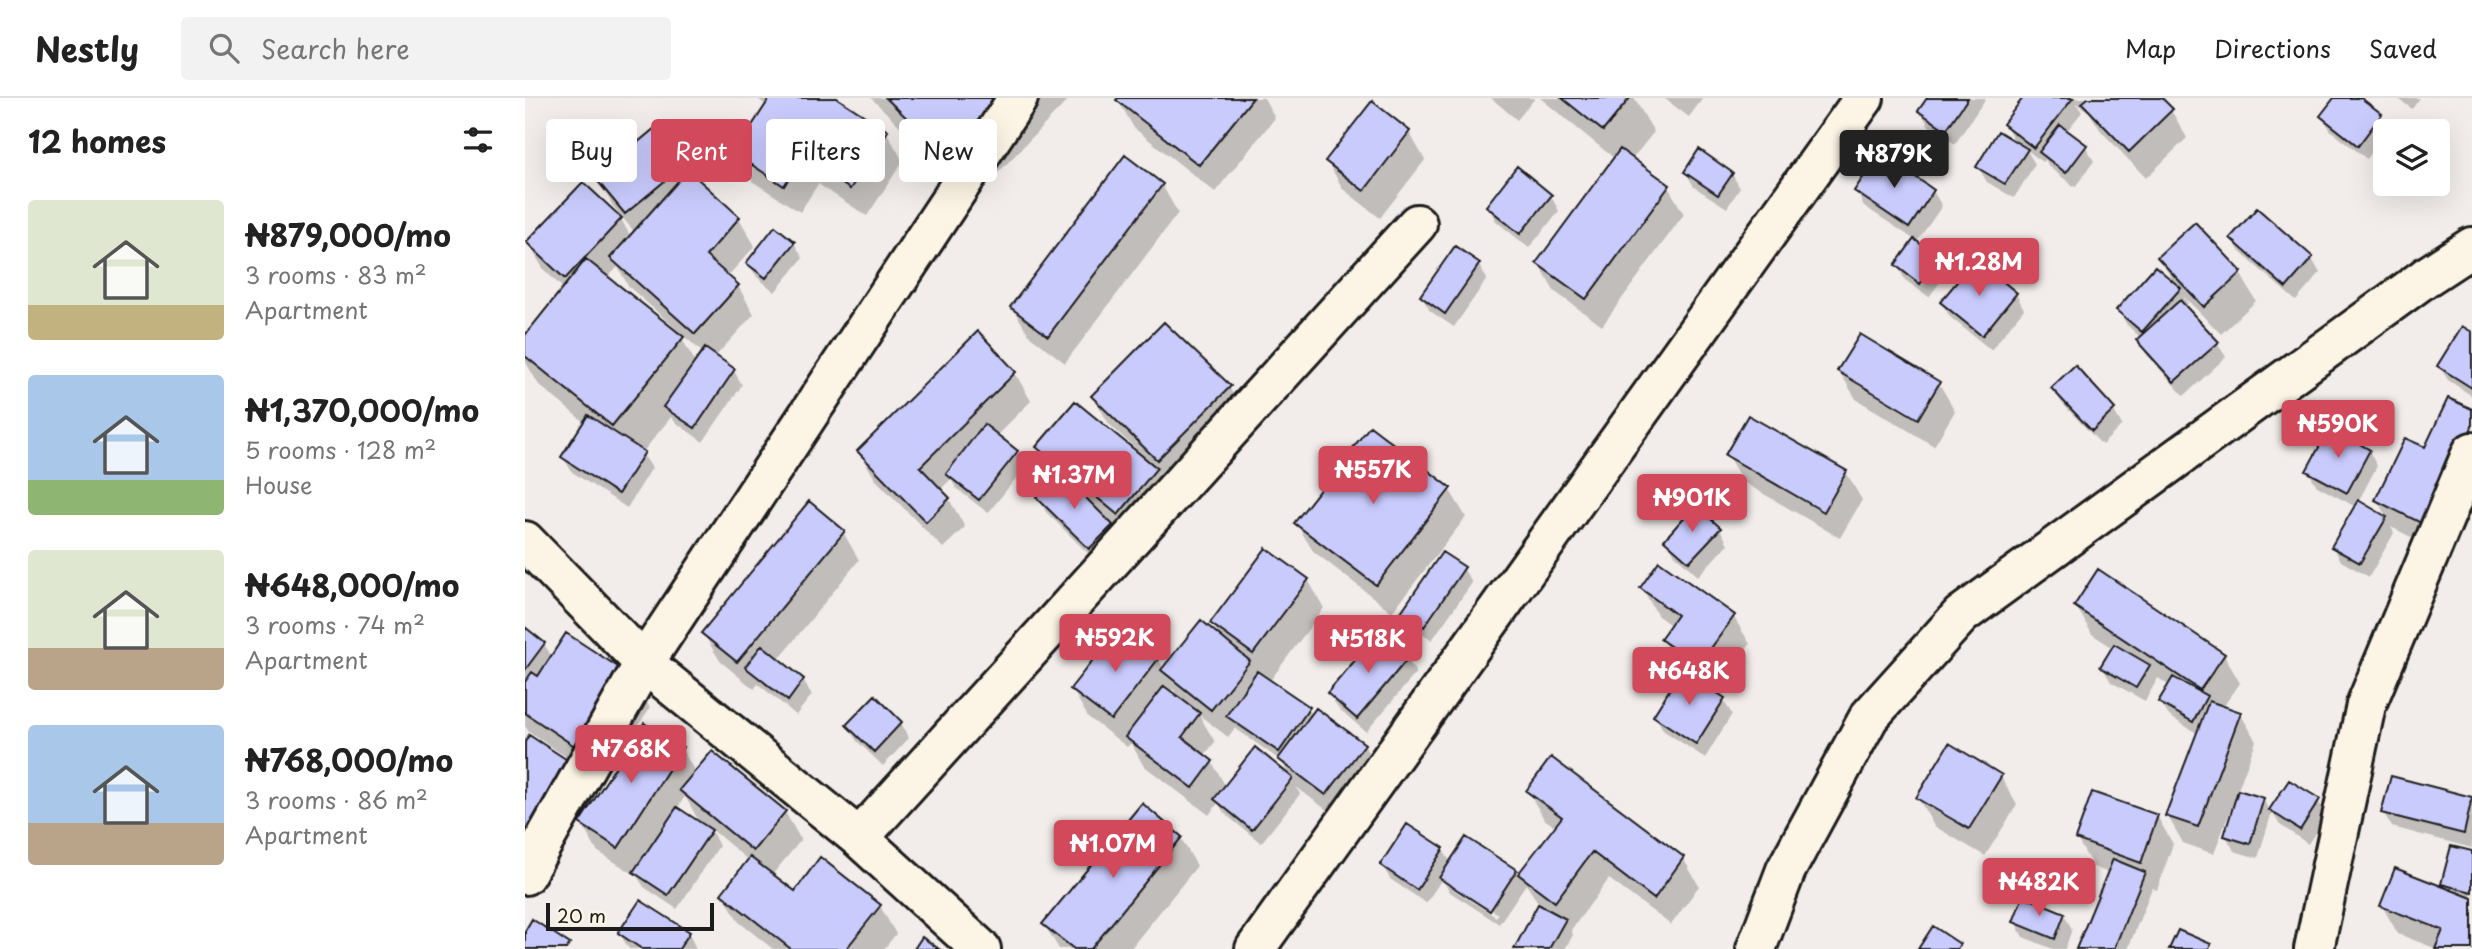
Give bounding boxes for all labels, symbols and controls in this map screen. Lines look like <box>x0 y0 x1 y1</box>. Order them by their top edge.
search box <box>181 17 671 80</box>
text: Nestly <box>35 23 139 73</box>
icon: search <box>205 29 243 67</box>
text: Search here <box>261 29 410 68</box>
text: Map <box>2125 30 2176 66</box>
text: Directions <box>2214 30 2331 66</box>
text: Saved <box>2369 30 2437 66</box>
text: 12 homes <box>28 118 166 163</box>
chip: Buy <box>546 119 637 182</box>
chip: Rent <box>651 119 752 182</box>
chip: Filters <box>766 119 885 182</box>
chip: New <box>899 119 997 182</box>
map controls <box>2373 119 2450 196</box>
button: layers <box>2373 119 2450 196</box>
icon: filters <box>459 121 497 159</box>
pin: ₦879K <box>1845 130 1943 190</box>
text: ₦879K <box>1856 135 1932 170</box>
text: ₦879,000/mo <box>245 212 451 257</box>
icon: home <box>84 228 168 312</box>
pin: ₦1.28M <box>1922 238 2036 298</box>
text: ₦1.28M <box>1935 243 2023 278</box>
text: 3 rooms · 83 m² <box>245 257 427 292</box>
text: Apartment <box>245 292 368 327</box>
text: ₦1,370,000/mo <box>245 387 479 432</box>
pin: ₦590K <box>2289 400 2387 460</box>
icon: home <box>84 403 168 487</box>
text: ₦590K <box>2298 405 2378 440</box>
text: 5 rooms · 128 m² <box>245 432 436 467</box>
pin: ₦557K <box>1324 446 1422 506</box>
text: ₦557K <box>1335 451 1411 486</box>
pin: ₦1.37M <box>1017 452 1131 511</box>
text: ₦1.37M <box>1032 456 1116 491</box>
text: House <box>245 467 312 502</box>
pin: ₦901K <box>1643 474 1741 534</box>
text: ₦901K <box>1653 479 1731 514</box>
text: ₦648,000/mo <box>245 562 460 607</box>
icon: home <box>84 578 168 662</box>
text: 3 rooms · 74 m² <box>245 607 425 642</box>
pin: ₦592K <box>1066 614 1164 674</box>
pin: ₦518K <box>1319 616 1417 675</box>
text: ₦592K <box>1075 619 1155 654</box>
text: ₦518K <box>1330 620 1406 655</box>
text: Apartment <box>245 642 368 677</box>
pin: ₦648K <box>1640 648 1738 707</box>
text: ₦648K <box>1648 652 1730 687</box>
pin: ₦768K <box>582 726 680 785</box>
text: ₦768K <box>591 730 671 765</box>
text: ₦768,000/mo <box>245 737 453 782</box>
icon: home <box>84 753 168 837</box>
text: 3 rooms · 86 m² <box>245 782 428 817</box>
text: Apartment <box>245 817 368 852</box>
pin: ₦1.07M <box>1056 820 1170 880</box>
text: ₦1.07M <box>1070 825 1156 860</box>
pin: ₦482K <box>1990 858 2088 918</box>
text: ₦482K <box>1999 863 2079 898</box>
scale bar <box>546 900 714 932</box>
text: 20 m <box>557 901 606 929</box>

